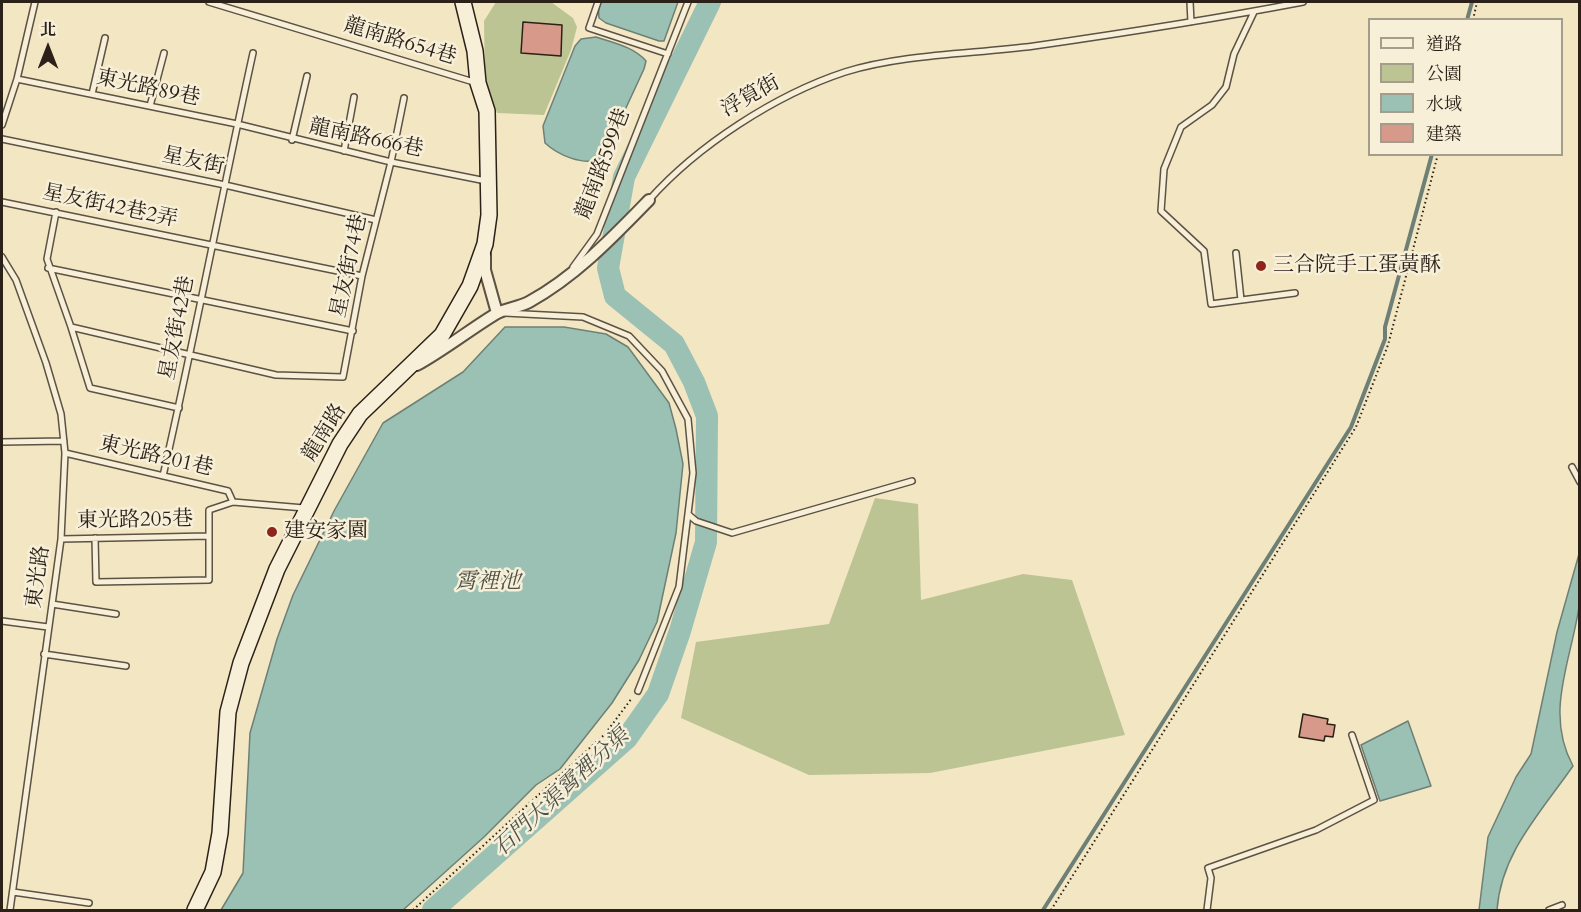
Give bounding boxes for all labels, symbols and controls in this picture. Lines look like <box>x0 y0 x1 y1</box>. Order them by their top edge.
street label: 龍南路654巷 <box>341 13 459 71</box>
north arrow <box>18 18 78 78</box>
legend <box>1368 18 1563 156</box>
text: 北 <box>40 19 56 41</box>
text: 道路 <box>1426 32 1462 57</box>
text: 公園 <box>1426 62 1462 87</box>
street label: 東光路89巷 <box>94 66 202 112</box>
street label: 浮筧街 <box>717 71 785 123</box>
text: 水域 <box>1426 92 1462 117</box>
street label: 龍南路599巷 <box>571 105 637 223</box>
street label: 龍南路666巷 <box>307 115 425 163</box>
text: 建築 <box>1426 122 1462 147</box>
street label: 星友街 <box>160 143 226 181</box>
street label: 星友街42巷2弄 <box>40 180 180 234</box>
street label: 星友街74巷 <box>327 212 373 320</box>
place label: 三合院手工蛋黃酥 <box>1273 253 1441 279</box>
marker: 三合院手工蛋黃酥 <box>1254 259 1268 273</box>
street label: 星友街42巷 <box>156 274 200 382</box>
street label: 龍南路 <box>298 400 352 466</box>
street label: 東光路201巷 <box>97 432 215 482</box>
street label: 東光路205巷 <box>77 507 193 535</box>
place label: 建安家園 <box>284 519 368 545</box>
marker: 建安家園 <box>265 525 279 539</box>
street label: 東光路 <box>22 544 56 610</box>
water label: 霄裡池 <box>455 570 521 596</box>
water label: 石門大渠霄裡分渠 <box>489 723 635 863</box>

